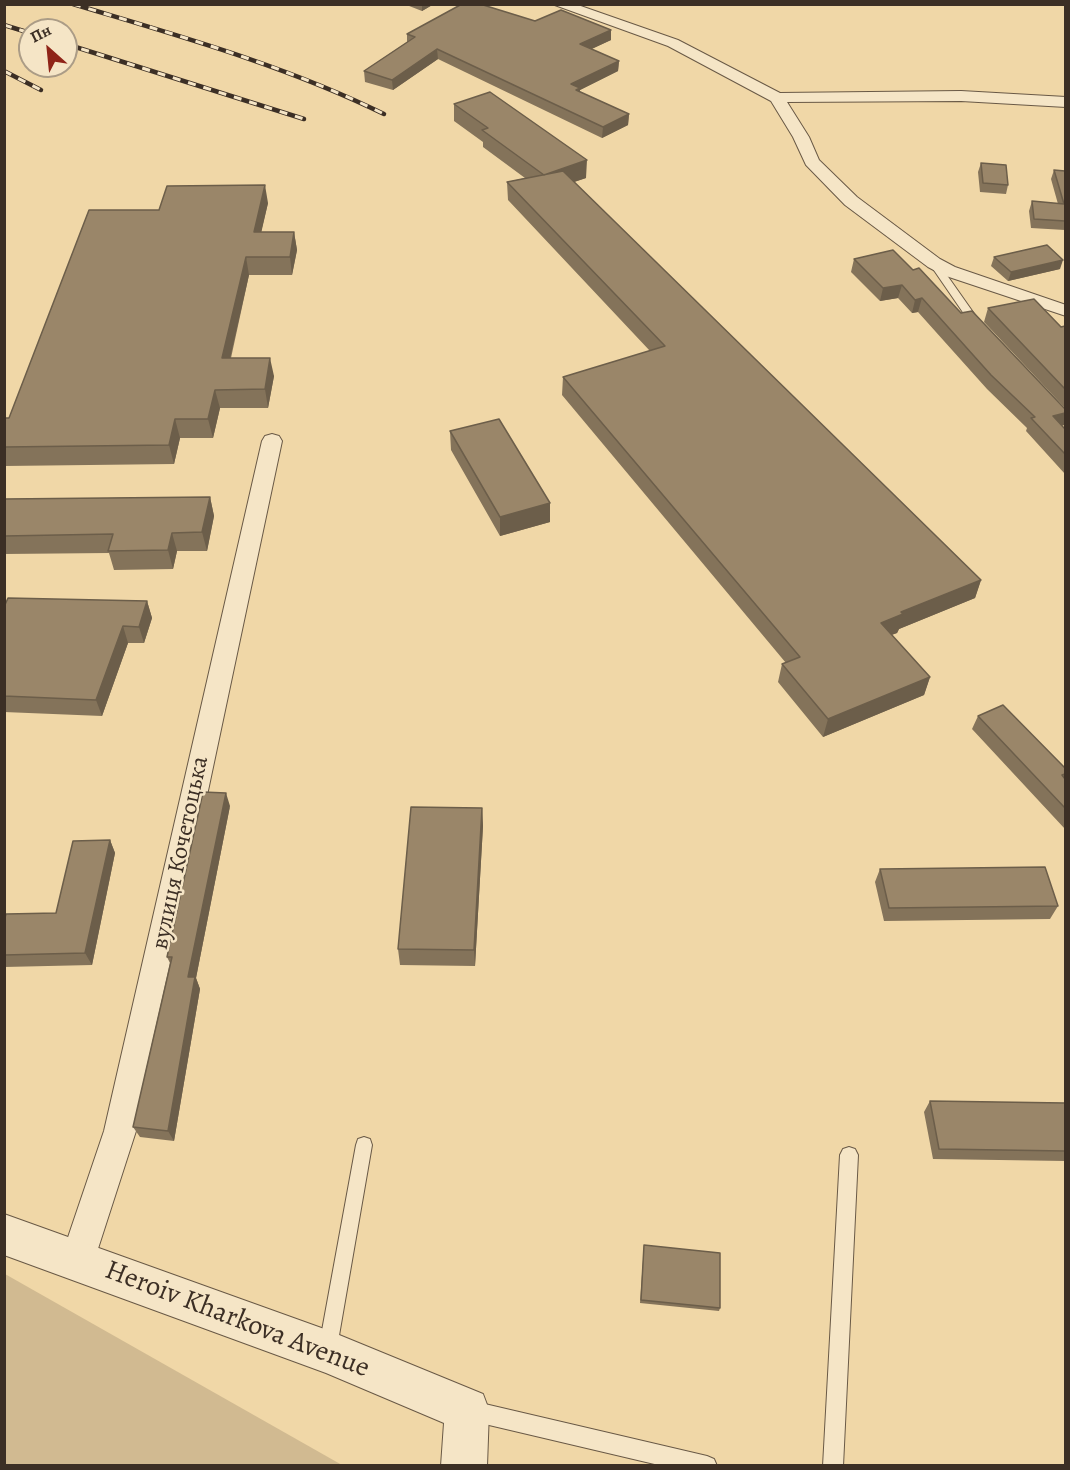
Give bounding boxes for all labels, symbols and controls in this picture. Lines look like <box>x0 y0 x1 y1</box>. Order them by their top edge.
north arrow <box>18 18 78 78</box>
text: Пн <box>26 19 55 48</box>
street label: вулиця Кочетоцька <box>146 754 216 952</box>
street label: Heroiv Kharkova Avenue <box>100 1254 374 1386</box>

